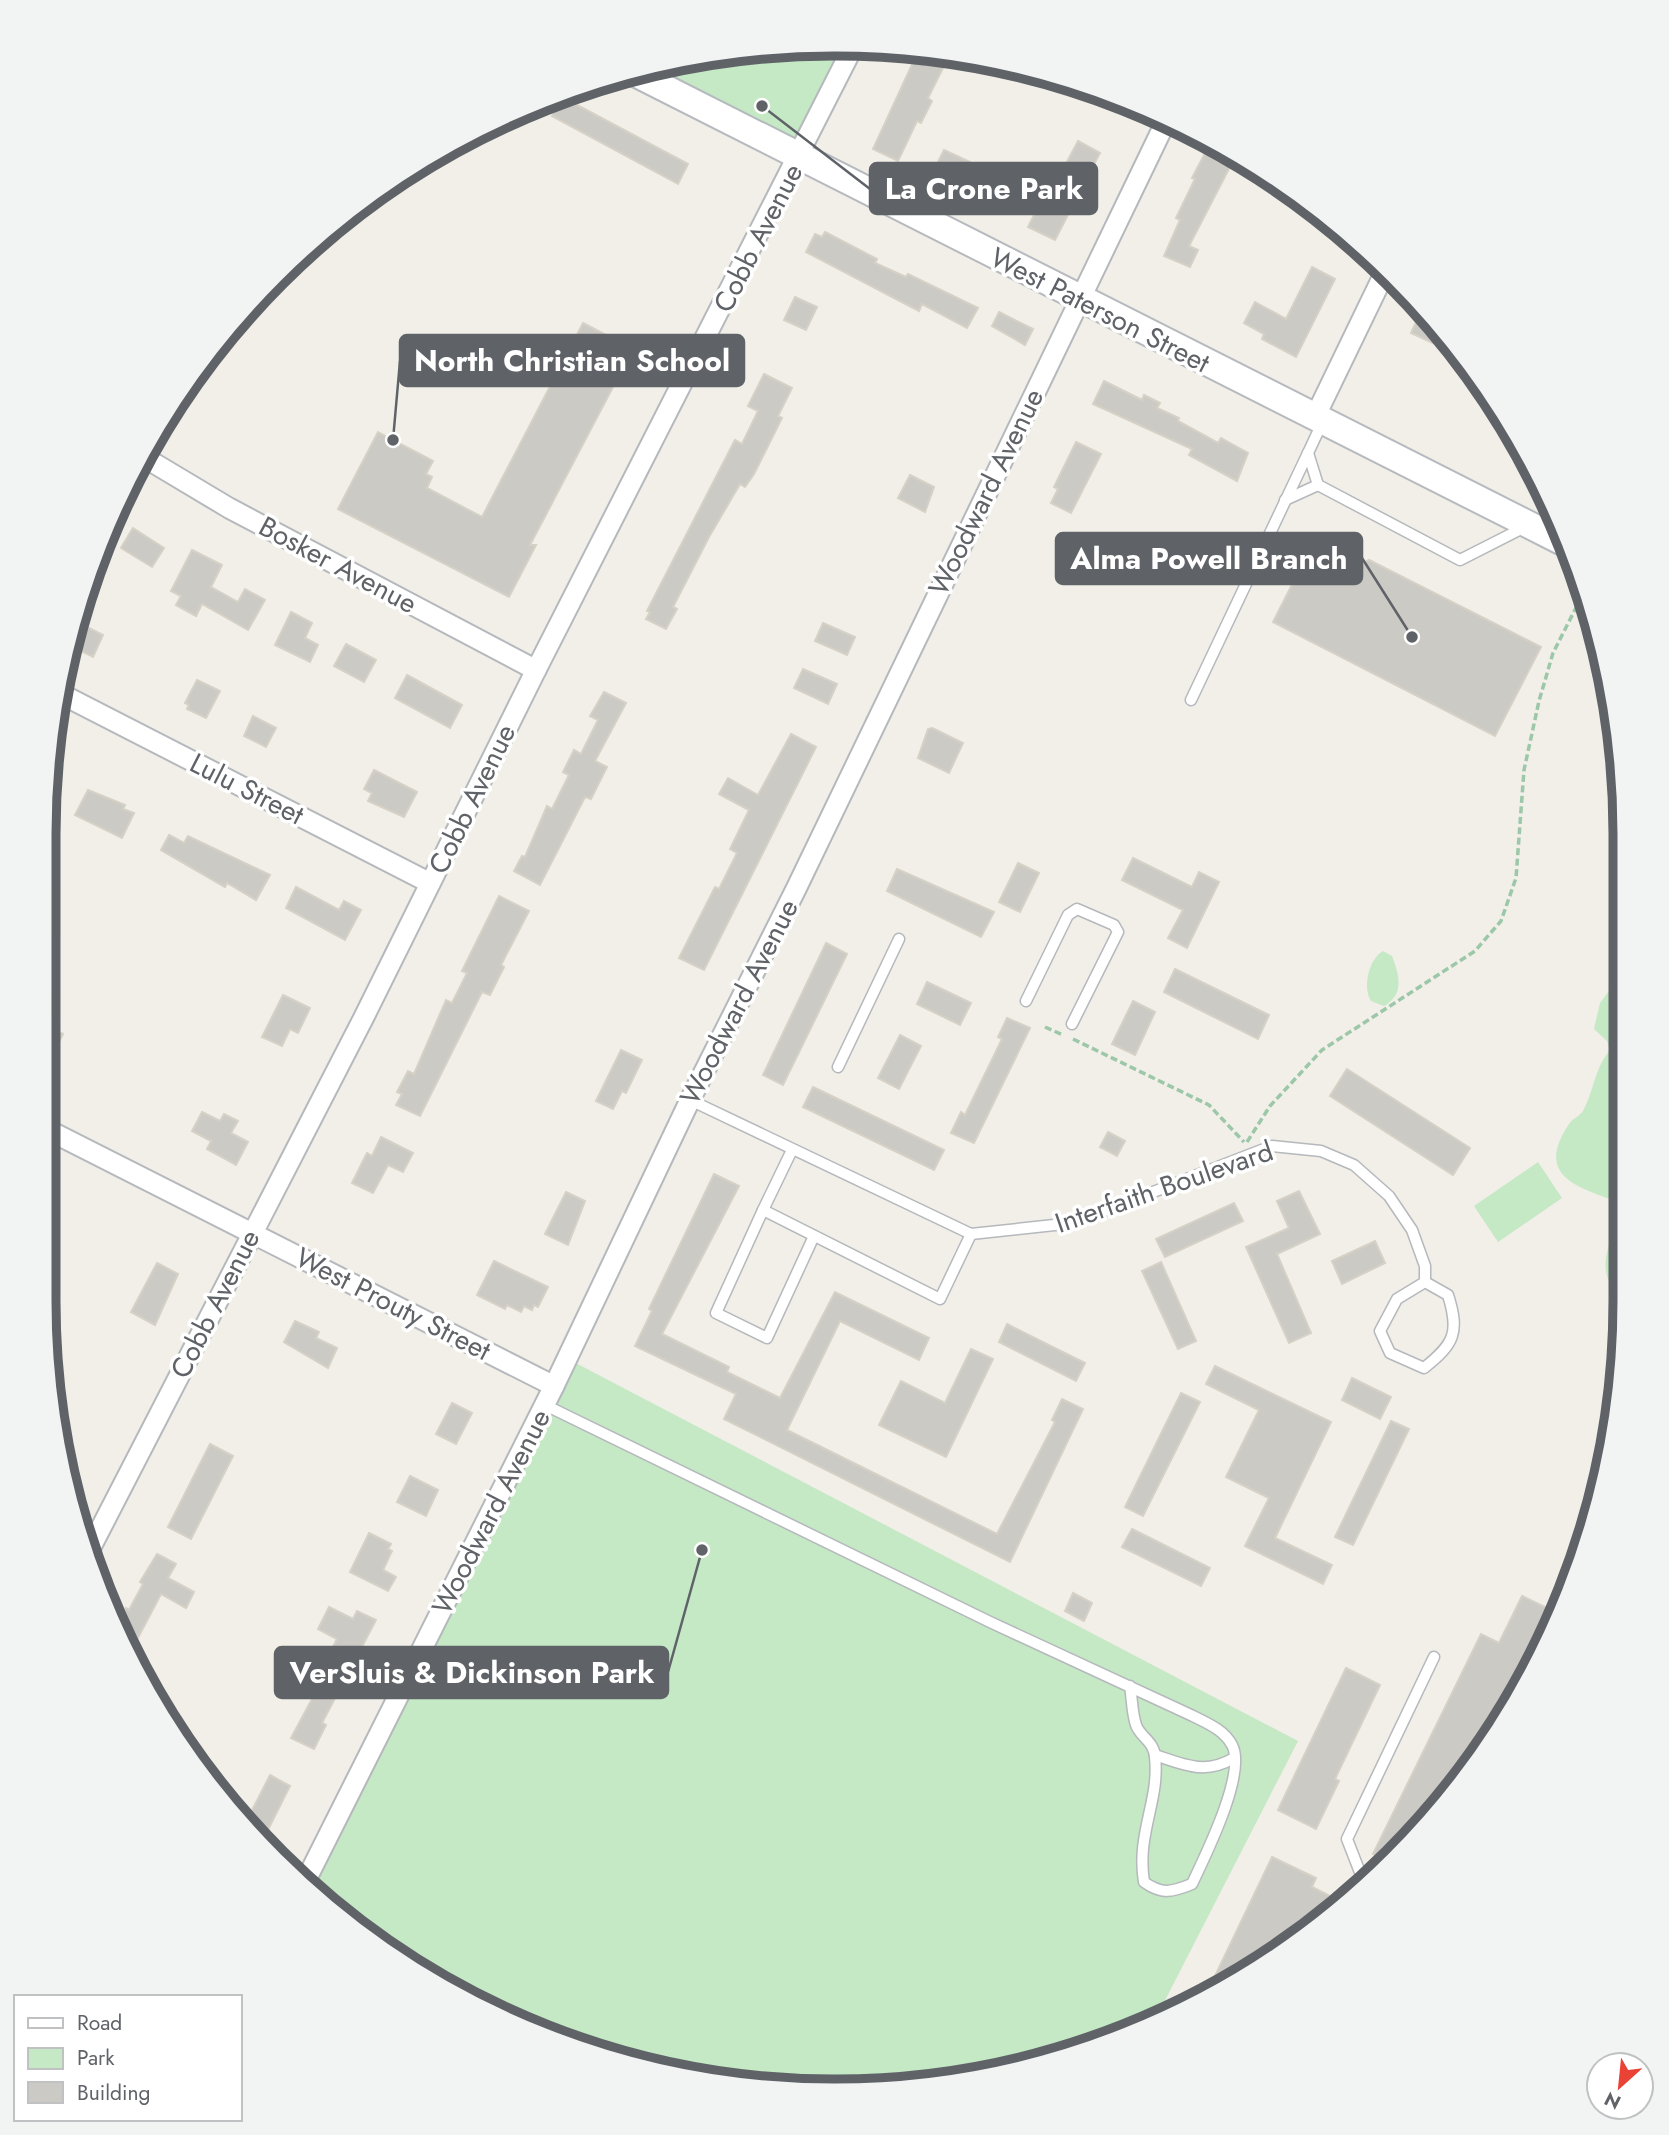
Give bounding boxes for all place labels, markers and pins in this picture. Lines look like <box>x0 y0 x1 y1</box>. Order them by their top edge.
callout: La Crone Park <box>870 163 1097 214</box>
callout: North Christian School <box>400 335 744 386</box>
callout: Alma Powell Branch <box>1056 533 1362 584</box>
callout: VerSluis & Dickinson Park <box>275 1647 668 1698</box>

